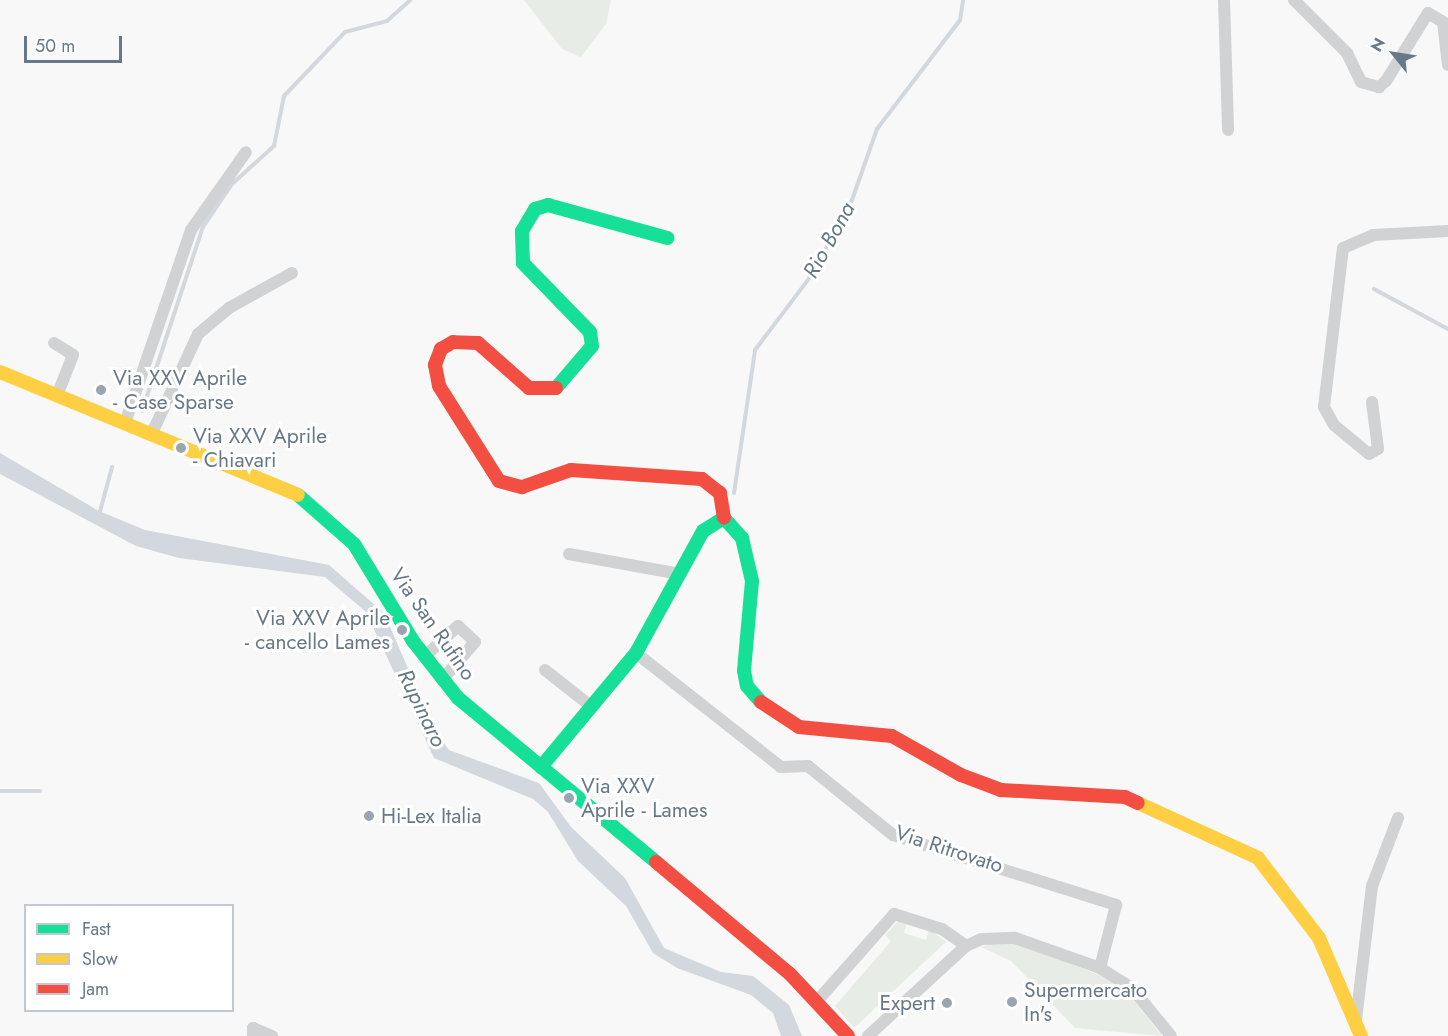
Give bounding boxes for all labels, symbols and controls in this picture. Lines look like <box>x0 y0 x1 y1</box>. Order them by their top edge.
scale bar <box>27 24 124 62</box>
north arrow <box>1364 24 1424 84</box>
text: 50 m <box>35 33 75 59</box>
text: N <box>1365 33 1391 56</box>
water label: Rio Bona <box>797 197 861 283</box>
place label: Via XXV Aprile - Case Sparse <box>113 365 247 415</box>
marker: Via XXV Aprile - Case Sparse <box>94 383 108 397</box>
place label: Via XXV Aprile - Chiavari <box>193 423 327 473</box>
marker: Via XXV Aprile - Chiavari <box>174 441 188 455</box>
street label: Via San Rufino <box>385 563 481 685</box>
place label: Via XXV Aprile - cancello Lames <box>245 605 390 655</box>
marker: Via XXV Aprile - cancello Lames <box>395 623 409 637</box>
water label: Rupinaro <box>392 665 452 751</box>
place label: Via XXV Aprile - Lames <box>581 773 707 823</box>
marker: Via XXV Aprile - Lames <box>562 791 576 805</box>
place label: Hi-Lex Italia <box>381 803 482 829</box>
marker: Hi-Lex Italia <box>362 809 376 823</box>
street label: Via Ritrovato <box>892 820 1006 878</box>
legend <box>24 904 234 1012</box>
text: Fast <box>82 916 111 942</box>
text: Slow <box>82 946 118 972</box>
text: Jam <box>82 976 109 1002</box>
place label: Supermercato In's <box>1024 977 1147 1027</box>
place label: Expert <box>880 990 935 1016</box>
marker: Supermercato In's <box>1005 995 1019 1009</box>
marker: Expert <box>940 996 954 1010</box>

